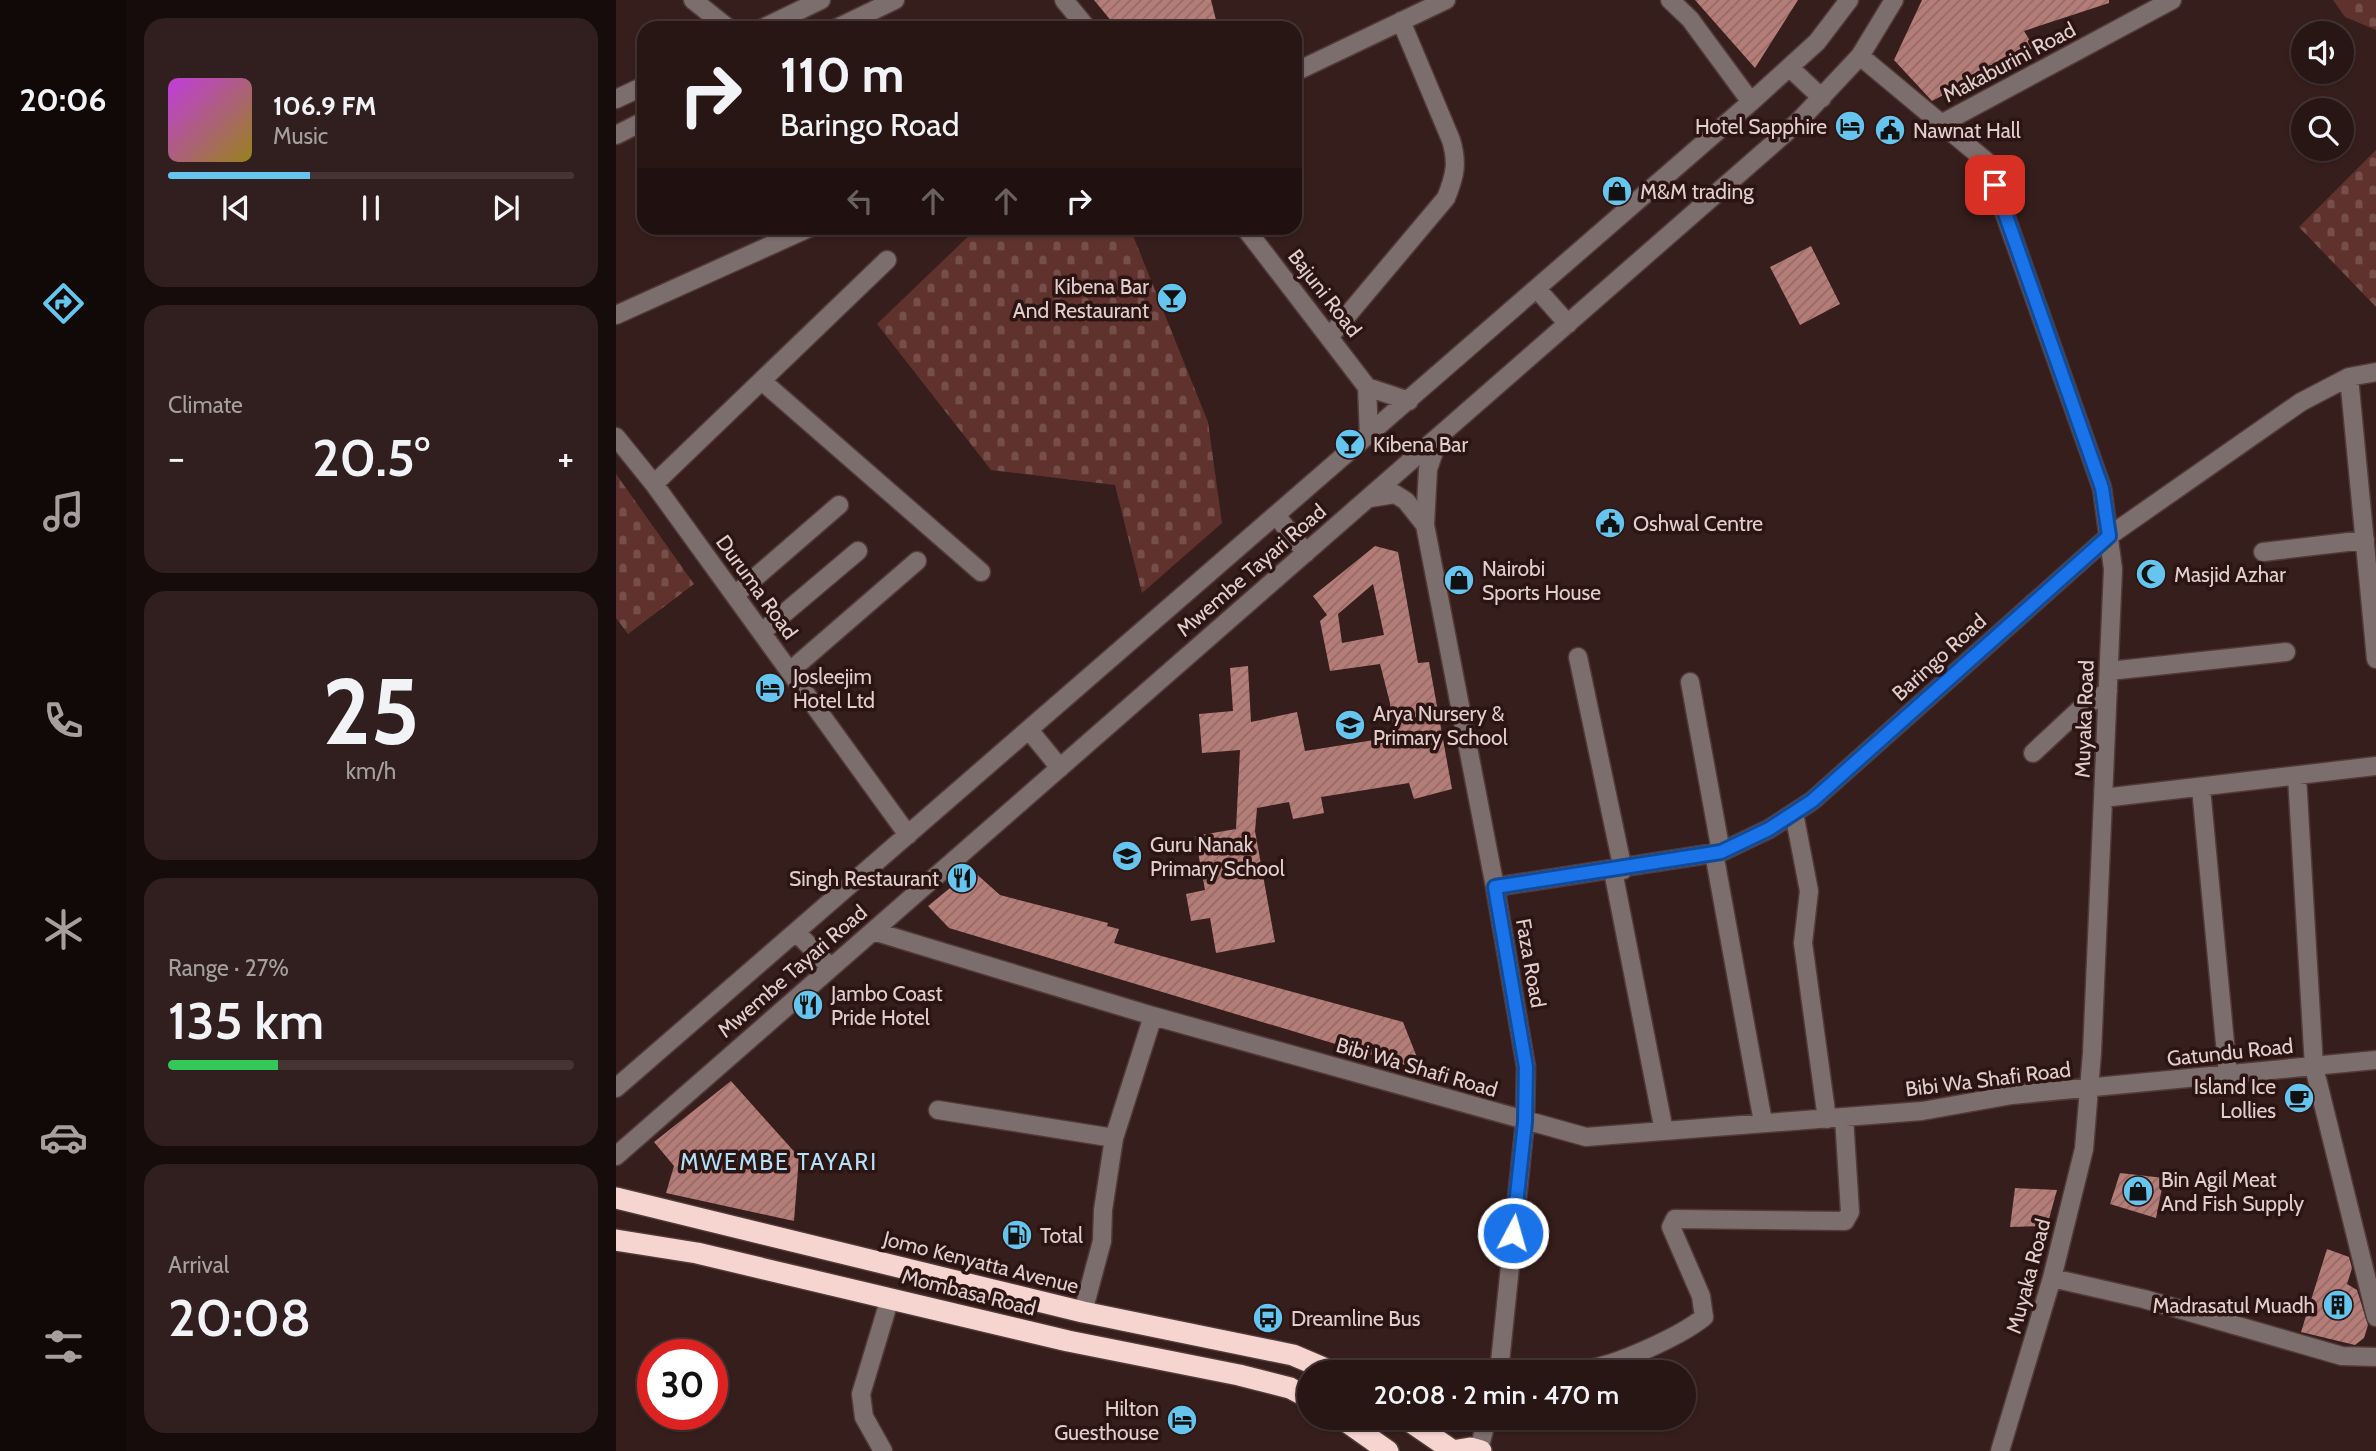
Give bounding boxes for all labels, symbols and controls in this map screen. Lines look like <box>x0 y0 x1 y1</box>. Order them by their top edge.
street label: Makaburini Road <box>1938 17 2080 107</box>
map controls <box>2291 21 2354 161</box>
button: sound <box>2291 21 2354 84</box>
text: 110 m <box>780 45 904 104</box>
icon: right <box>665 49 756 140</box>
text: 20:06 <box>19 80 107 119</box>
text: 106.9 FM <box>273 90 376 122</box>
button: search <box>2291 98 2354 161</box>
text: Baringo Road <box>780 105 959 144</box>
hotel icon: Hotel Sapphire <box>1833 109 1867 143</box>
public building icon: Nawnat Hall <box>1873 113 1907 147</box>
place label: Hotel Sapphire <box>1695 114 1827 139</box>
place label: Nawnat Hall <box>1913 118 2021 143</box>
text: Music <box>273 122 328 150</box>
pin <box>1965 155 2025 215</box>
icon: arrive <box>1976 166 2014 204</box>
shop icon: M&M trading <box>1600 174 1634 208</box>
place label: M&M trading <box>1640 179 1754 204</box>
icon: left <box>841 182 879 220</box>
icon: ahead <box>914 182 952 220</box>
icon: ahead <box>987 182 1025 220</box>
icon: right <box>1060 182 1098 220</box>
icon: previous <box>217 189 255 227</box>
icon: pause <box>352 189 390 227</box>
icon: next <box>487 189 525 227</box>
street label: Bajuni Road <box>1282 244 1367 343</box>
place label: Kibena Bar And Restaurant <box>1013 274 1149 323</box>
icon: directions <box>39 279 88 328</box>
bar icon: Kibena Bar And Restaurant <box>1155 281 1189 315</box>
text: Climate <box>168 391 243 419</box>
text: 20.5° <box>312 426 430 489</box>
bar icon: Kibena Bar <box>1333 427 1367 461</box>
place label: Kibena Bar <box>1373 432 1468 457</box>
text: − <box>168 434 185 481</box>
text: + <box>557 434 574 481</box>
icon: music <box>39 487 88 536</box>
street label: Mwembe Tayari Road <box>1171 498 1331 642</box>
public building icon: Oshwal Centre <box>1593 506 1627 540</box>
place label: Oshwal Centre <box>1633 511 1763 536</box>
street label: Duruma Road <box>711 530 803 644</box>
place label: Nairobi Sports House <box>1482 556 1601 605</box>
mosque icon: Masjid Azhar <box>2134 557 2168 591</box>
place label: Masjid Azhar <box>2174 562 2286 588</box>
shop icon: Nairobi Sports House <box>1442 563 1476 597</box>
street label: Baringo Road <box>1887 608 1991 706</box>
text: 25 <box>322 656 420 767</box>
street label: Muyaka Road <box>2069 660 2099 778</box>
place label: Josleejim Hotel Ltd <box>792 664 875 713</box>
hotel icon: Josleejim Hotel Ltd <box>753 671 787 705</box>
icon: phone <box>39 696 88 745</box>
place label: Arya Nursery & Primary School <box>1373 701 1508 750</box>
school or university icon: Arya Nursery & Primary School <box>1333 708 1367 742</box>
text: km/h <box>346 757 396 785</box>
place label: Guru Nanak Primary School <box>1150 832 1285 881</box>
school or university icon: Guru Nanak Primary School <box>1110 839 1144 873</box>
restaurant icon: Singh Restaurant <box>945 861 979 895</box>
place label: Singh Restaurant <box>789 866 939 891</box>
street label: Mwembe Tayari Road <box>712 899 872 1043</box>
icon: climate <box>39 905 88 954</box>
street label: Faza Road <box>1511 916 1551 1010</box>
text: Range · 27% <box>168 954 289 982</box>
place label: Jambo Coast Pride Hotel <box>830 981 943 1030</box>
restaurant icon: Jambo Coast Pride Hotel <box>791 988 825 1022</box>
text: 135 km <box>168 989 324 1052</box>
street label: Bibi Wa Shafi Road <box>1333 1032 1501 1102</box>
street label: Gatundu Road <box>2166 1033 2294 1071</box>
street label: Bibi Wa Shafi Road <box>1904 1056 2072 1102</box>
place label: Island Ice Lollies <box>2194 1074 2276 1123</box>
cafe icon: Island Ice Lollies <box>2282 1081 2316 1115</box>
icon: car <box>39 1113 88 1162</box>
district label: MWEMBE TAYARI <box>680 1148 878 1176</box>
place label: Bin Agil Meat And Fish Supply <box>2161 1167 2304 1216</box>
shop icon: Bin Agil Meat And Fish Supply <box>2121 1174 2155 1208</box>
position arrow <box>1476 1196 1550 1270</box>
street label: Muyaka Road <box>2001 1216 2055 1336</box>
fuel station icon: Total <box>1000 1218 1034 1252</box>
place label: Total <box>1040 1223 1083 1248</box>
street label: Jomo Kenyatta Avenue <box>880 1225 1082 1298</box>
text: Arrival <box>168 1251 229 1279</box>
street label: Mombasa Road <box>899 1263 1039 1321</box>
text: 20:08 <box>168 1286 311 1349</box>
building icon: Madrasatul Muadh <box>2321 1288 2355 1322</box>
place label: Madrasatul Muadh <box>2153 1293 2315 1318</box>
bus stop icon: Dreamline Bus <box>1251 1301 1285 1335</box>
place label: Dreamline Bus <box>1291 1306 1421 1331</box>
icon: filters <box>39 1322 88 1371</box>
speed limit sign: 30 <box>637 1339 728 1430</box>
text: 20:08 · 2 min · 470 m <box>1374 1379 1619 1411</box>
place label: Hilton Guesthouse <box>1054 1396 1159 1445</box>
hotel icon: Hilton Guesthouse <box>1165 1403 1199 1437</box>

